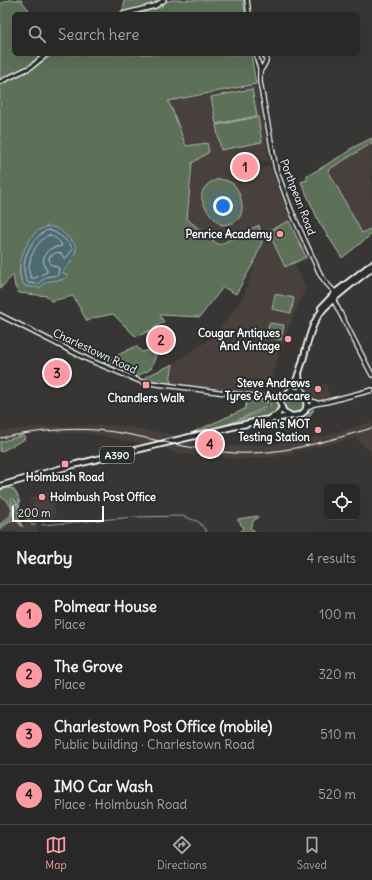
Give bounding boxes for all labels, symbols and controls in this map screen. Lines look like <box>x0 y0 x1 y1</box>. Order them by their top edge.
search box <box>12 12 360 56</box>
icon: search <box>26 23 48 45</box>
text: Search here <box>58 25 139 44</box>
pin: 1 <box>232 152 258 182</box>
street label: Porthpean Road <box>277 157 319 238</box>
your location <box>213 196 233 216</box>
place label: Penrice Academy <box>186 227 272 242</box>
marker: Penrice Academy <box>275 229 285 239</box>
street label: Charlestown Road <box>51 325 140 377</box>
pin: 2 <box>148 325 174 355</box>
place label: Cougar Antiques And Vintage <box>198 326 280 354</box>
marker: Cougar Antiques And Vintage <box>283 334 293 344</box>
pin: 3 <box>44 358 70 388</box>
place label: Steve Andrews Tyres & Autocare <box>225 376 310 404</box>
marker: Chandlers Walk <box>141 380 151 390</box>
marker: Steve Andrews Tyres & Autocare <box>313 384 323 394</box>
place label: Chandlers Walk <box>107 391 185 405</box>
place label: Allen's MOT Testing Station <box>238 417 311 445</box>
marker: Allen's MOT Testing Station <box>313 425 323 435</box>
pin: 4 <box>197 429 223 459</box>
road number: A390 <box>100 447 134 463</box>
marker: Holmbush Road <box>60 459 70 469</box>
place label: Holmbush Road <box>26 470 105 484</box>
map controls <box>324 484 360 520</box>
button: locate <box>324 484 360 520</box>
place label: Holmbush Post Office <box>50 490 156 504</box>
marker: Holmbush Post Office <box>37 492 47 502</box>
scale bar <box>12 504 104 523</box>
text: 200 m <box>18 506 51 520</box>
text: Nearby <box>16 547 72 569</box>
text: 4 results <box>307 550 356 567</box>
text: Polmear House <box>54 597 157 616</box>
text: 1 <box>26 606 32 623</box>
text: 100 m <box>319 606 356 623</box>
text: Place <box>54 616 85 633</box>
text: The Grove <box>54 657 123 676</box>
text: 2 <box>25 666 33 683</box>
text: 320 m <box>318 666 356 683</box>
text: Place <box>54 676 85 693</box>
text: Charlestown Post Office (mobile) <box>54 717 272 736</box>
text: 3 <box>25 726 33 743</box>
text: 510 m <box>320 726 356 743</box>
text: Public building · Charlestown Road <box>54 736 255 753</box>
text: IMO Car Wash <box>54 777 153 796</box>
text: 4 <box>25 786 33 803</box>
text: 520 m <box>318 786 356 803</box>
text: Place · Holmbush Road <box>54 796 187 813</box>
tab: Map <box>45 834 67 872</box>
tab: Directions <box>157 834 207 872</box>
tab: Saved <box>297 834 327 872</box>

